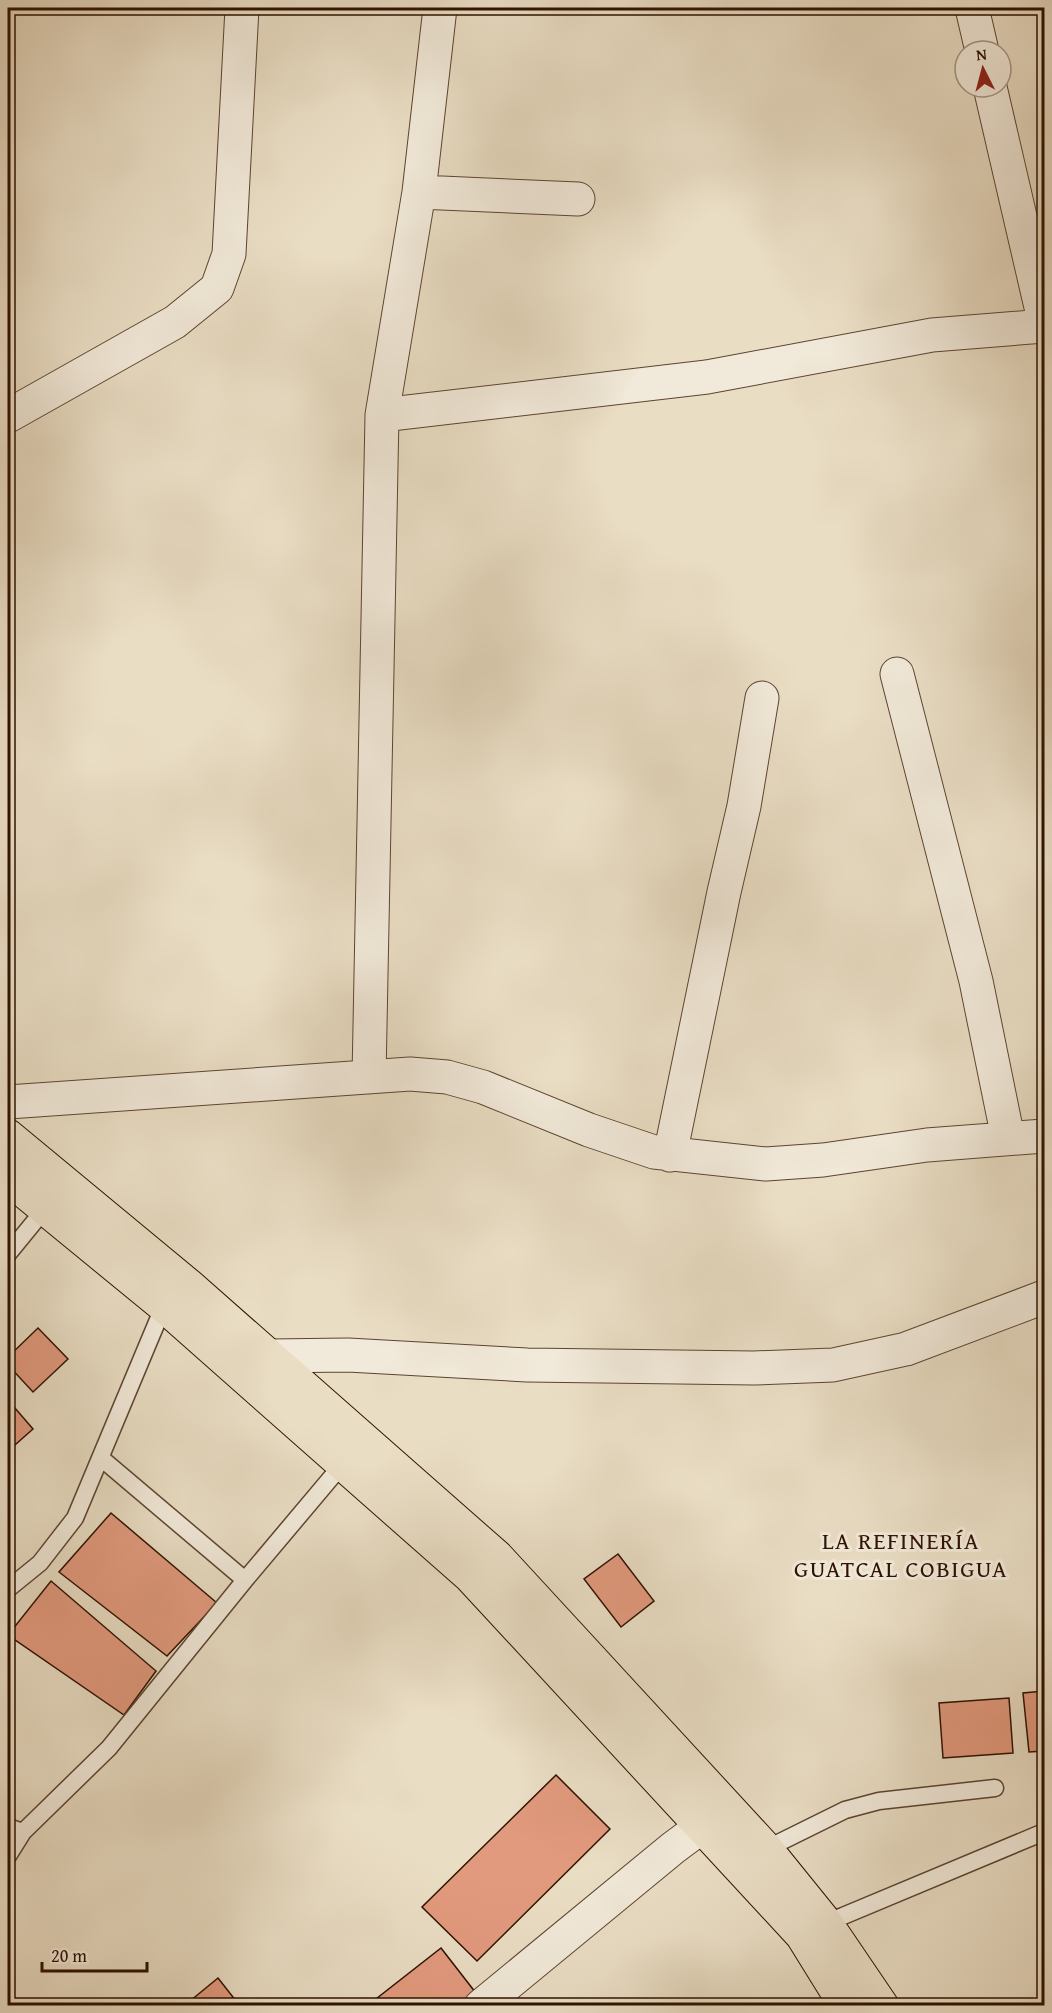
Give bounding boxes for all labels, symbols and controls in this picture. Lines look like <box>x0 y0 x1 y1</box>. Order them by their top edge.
north arrow <box>953 39 1013 99</box>
text: N <box>975 42 988 67</box>
district label: LA REFINERÍA GUATCAL COBIGUA <box>794 1523 1008 1586</box>
scale bar <box>42 1935 147 1973</box>
text: 20 m <box>51 1942 87 1969</box>

